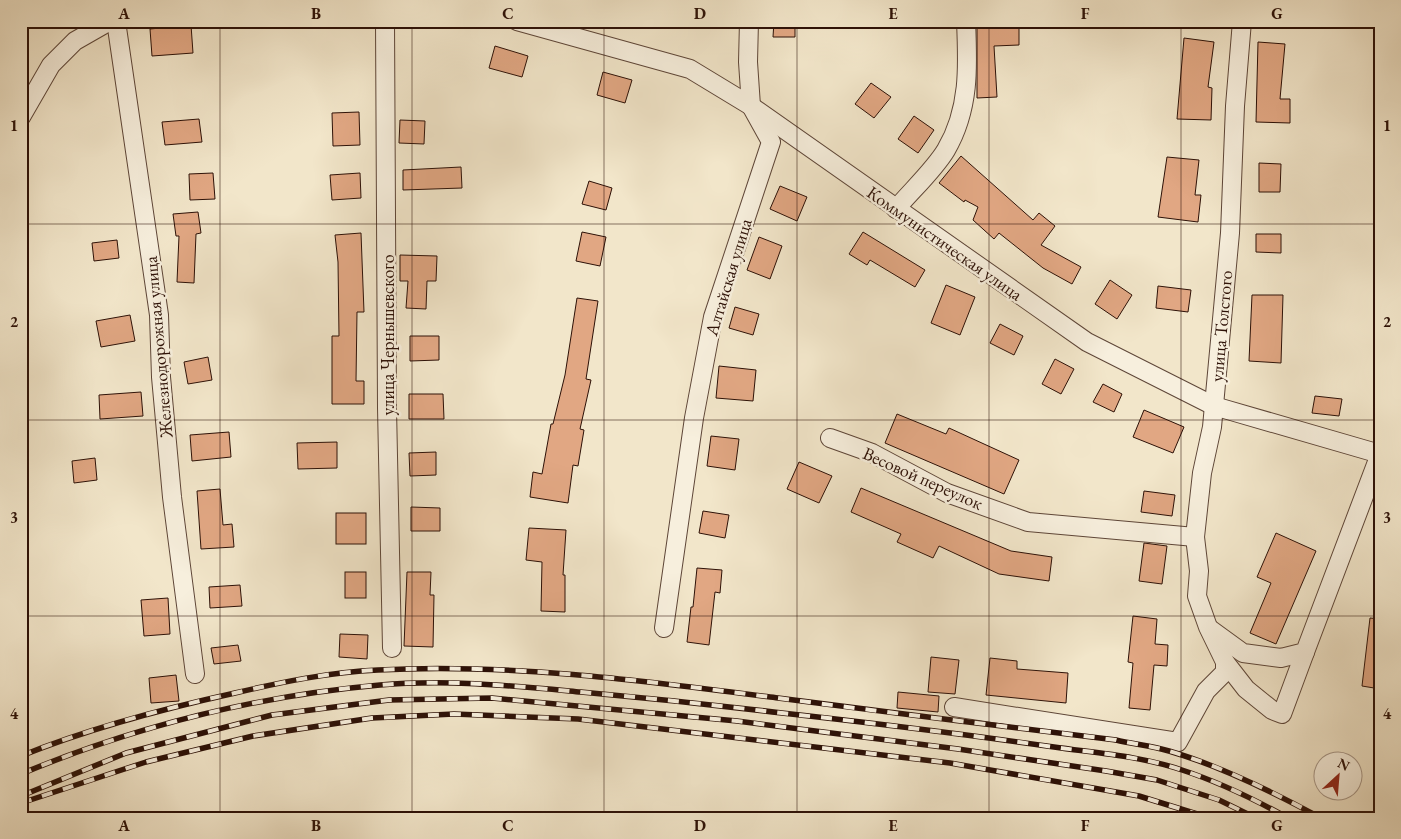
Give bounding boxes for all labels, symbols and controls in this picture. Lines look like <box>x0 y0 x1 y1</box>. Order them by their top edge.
text: A <box>117 3 130 24</box>
text: B <box>311 3 321 24</box>
text: C <box>502 3 514 24</box>
text: D <box>694 3 706 24</box>
text: E <box>888 3 898 24</box>
text: F <box>1081 3 1090 24</box>
text: G <box>1271 3 1283 24</box>
text: 1 <box>10 115 18 136</box>
text: 1 <box>1383 115 1391 136</box>
street label: Коммунистическая улица <box>863 181 1028 306</box>
street label: Алтайская улица <box>699 215 757 339</box>
street label: Железнодорожная улица <box>139 254 177 440</box>
street label: улица Чернышевского <box>376 254 399 416</box>
street label: улица Толстого <box>1205 269 1237 383</box>
text: 2 <box>10 311 19 332</box>
text: 2 <box>1383 311 1392 332</box>
street label: Весовой переулок <box>859 441 987 515</box>
text: 3 <box>10 507 18 528</box>
text: 3 <box>1383 507 1391 528</box>
text: 4 <box>10 703 19 724</box>
text: 4 <box>1383 703 1392 724</box>
north arrow <box>1314 752 1364 802</box>
text: N <box>1335 754 1353 775</box>
text: A <box>117 815 130 836</box>
text: B <box>311 815 321 836</box>
text: C <box>502 815 514 836</box>
text: D <box>694 815 706 836</box>
text: E <box>888 815 898 836</box>
text: F <box>1081 815 1090 836</box>
text: G <box>1271 815 1283 836</box>

